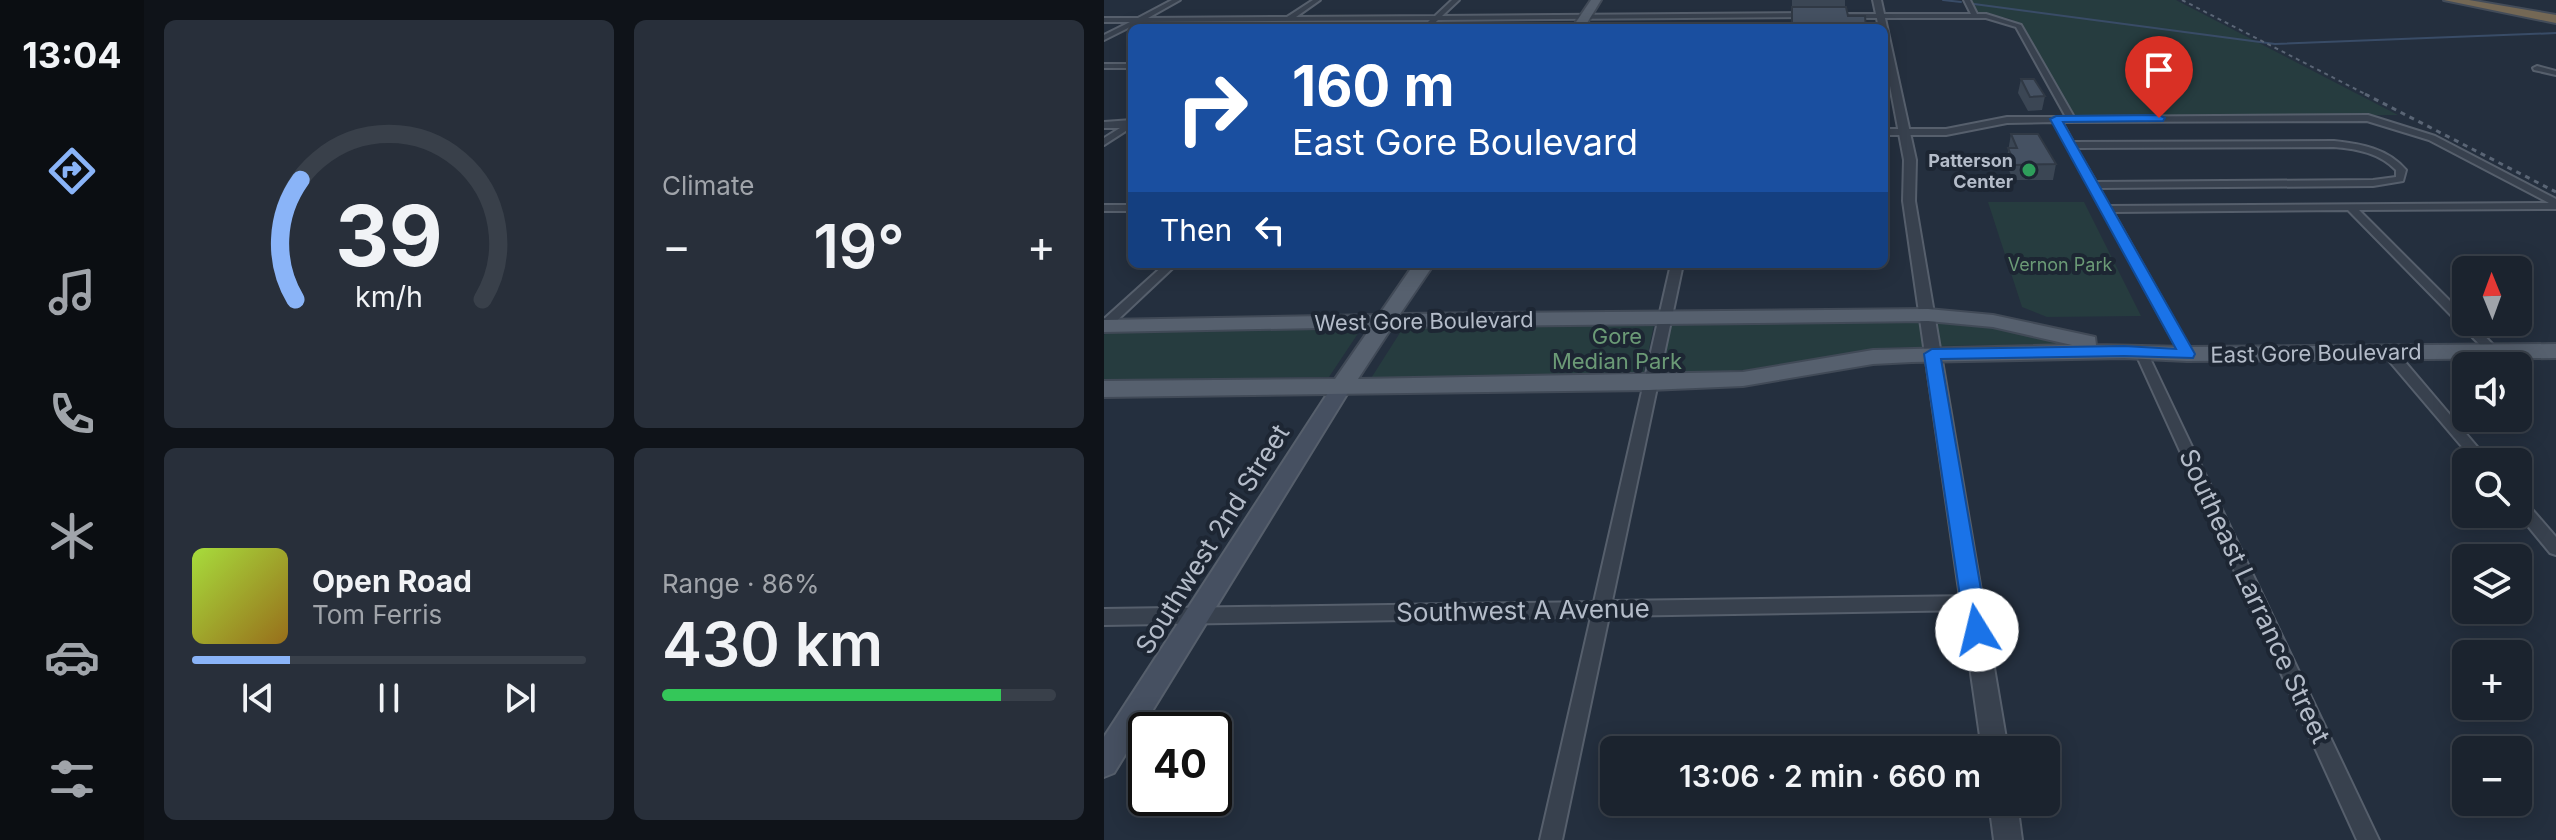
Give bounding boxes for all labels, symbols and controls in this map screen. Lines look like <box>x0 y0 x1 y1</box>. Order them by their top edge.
text: 13:04 <box>22 33 122 77</box>
pin <box>2125 36 2193 118</box>
icon: arrive <box>2137 48 2181 92</box>
text: 160 m <box>1292 52 1455 120</box>
icon: right <box>1160 56 1264 160</box>
text: East Gore Boulevard <box>1292 120 1638 164</box>
icon: directions <box>44 143 100 199</box>
place label: Patterson Center <box>1928 150 2013 192</box>
marker: Patterson Center <box>2020 161 2038 179</box>
text: Climate <box>662 170 754 201</box>
text: 39 <box>335 185 443 286</box>
icon: left <box>1248 208 1292 252</box>
text: 19° <box>813 210 905 282</box>
text: Then <box>1160 212 1232 248</box>
text: − <box>662 219 691 273</box>
text: + <box>1027 219 1056 273</box>
park label: Vernon Park <box>2008 254 2112 275</box>
north arrow <box>2452 256 2532 336</box>
map controls <box>2452 256 2532 816</box>
icon: music <box>44 264 100 320</box>
text: km/h <box>355 279 423 314</box>
street label: West Gore Boulevard <box>1314 306 1534 336</box>
park label: Gore Median Park <box>1552 323 1682 374</box>
street label: East Gore Boulevard <box>2210 338 2422 368</box>
button: sound <box>2452 352 2532 432</box>
icon: phone <box>44 386 100 442</box>
street label: Southwest 2nd Street <box>1129 418 1295 660</box>
street label: Southeast Larrance Street <box>2173 444 2337 748</box>
button: search <box>2452 448 2532 528</box>
icon: climate <box>44 508 100 564</box>
button: layers <box>2452 544 2532 624</box>
text: Open Road <box>312 563 472 599</box>
text: Range · 86% <box>662 568 820 599</box>
position arrow <box>1935 588 2019 672</box>
street label: Southwest A Avenue <box>1396 592 1650 628</box>
text: Tom Ferris <box>312 599 442 630</box>
text: 430 km <box>662 608 883 680</box>
icon: car <box>44 629 100 685</box>
button: + <box>2452 640 2532 720</box>
icon: previous <box>236 676 280 720</box>
icon: pause <box>367 676 411 720</box>
icon: next <box>498 676 542 720</box>
speed limit sign: 40 <box>1128 712 1232 816</box>
button: − <box>2452 736 2532 816</box>
icon: filters <box>44 751 100 807</box>
text: 13:06 · 2 min · 660 m <box>1679 758 1981 794</box>

